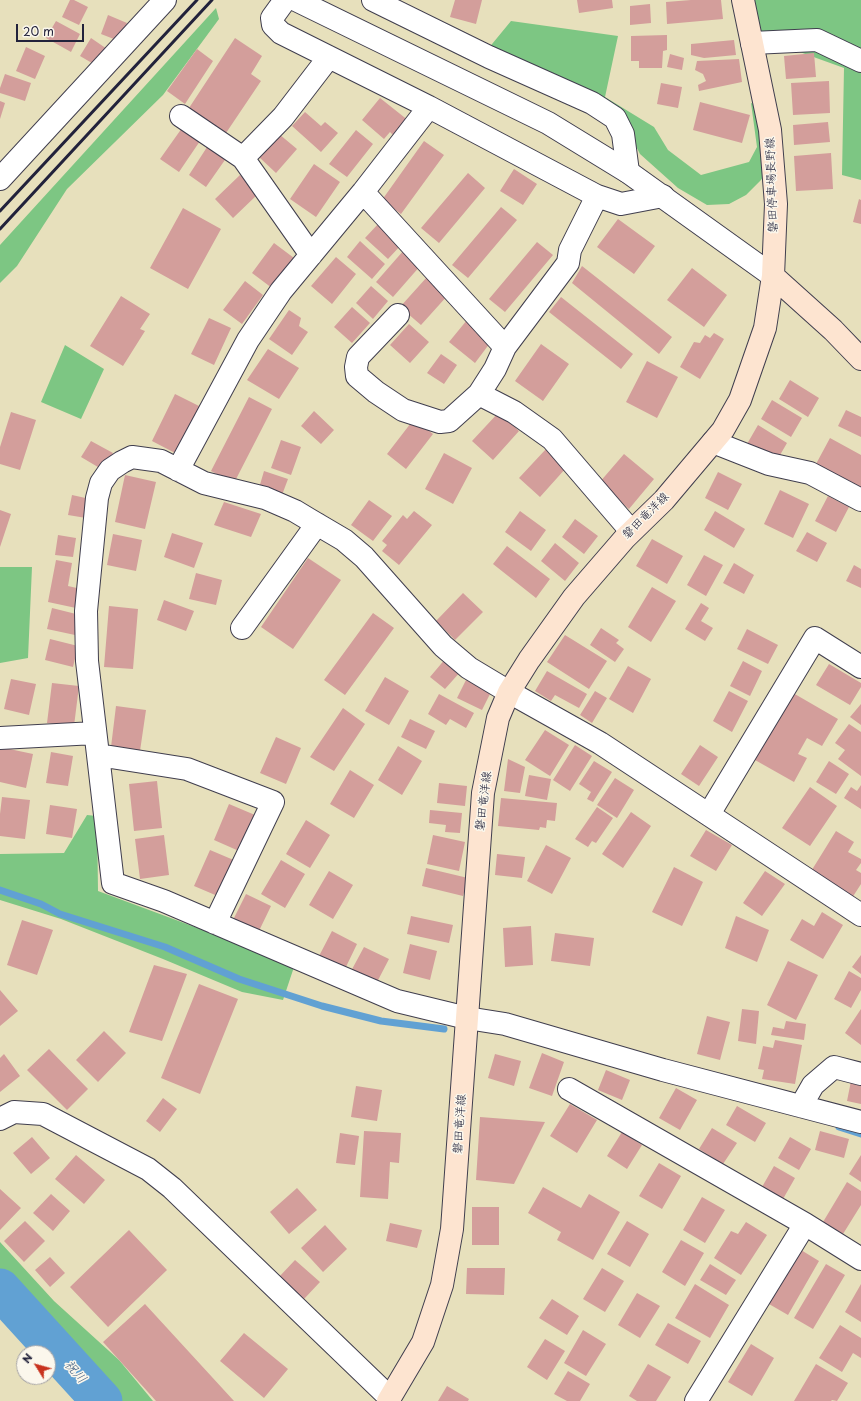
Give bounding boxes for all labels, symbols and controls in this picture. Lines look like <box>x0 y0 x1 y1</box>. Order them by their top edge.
scale bar <box>18 16 86 42</box>
text: 20 m <box>23 22 54 40</box>
street label: 磐田停車場長野線 <box>763 137 781 233</box>
street label: 磐田竜洋線 <box>620 490 672 542</box>
street label: 磐田竜洋線 <box>473 770 495 832</box>
street label: 磐田竜洋線 <box>451 1094 469 1154</box>
north arrow <box>16 1345 56 1385</box>
text: N <box>17 1349 36 1367</box>
water label: 祝川 <box>61 1357 89 1387</box>

